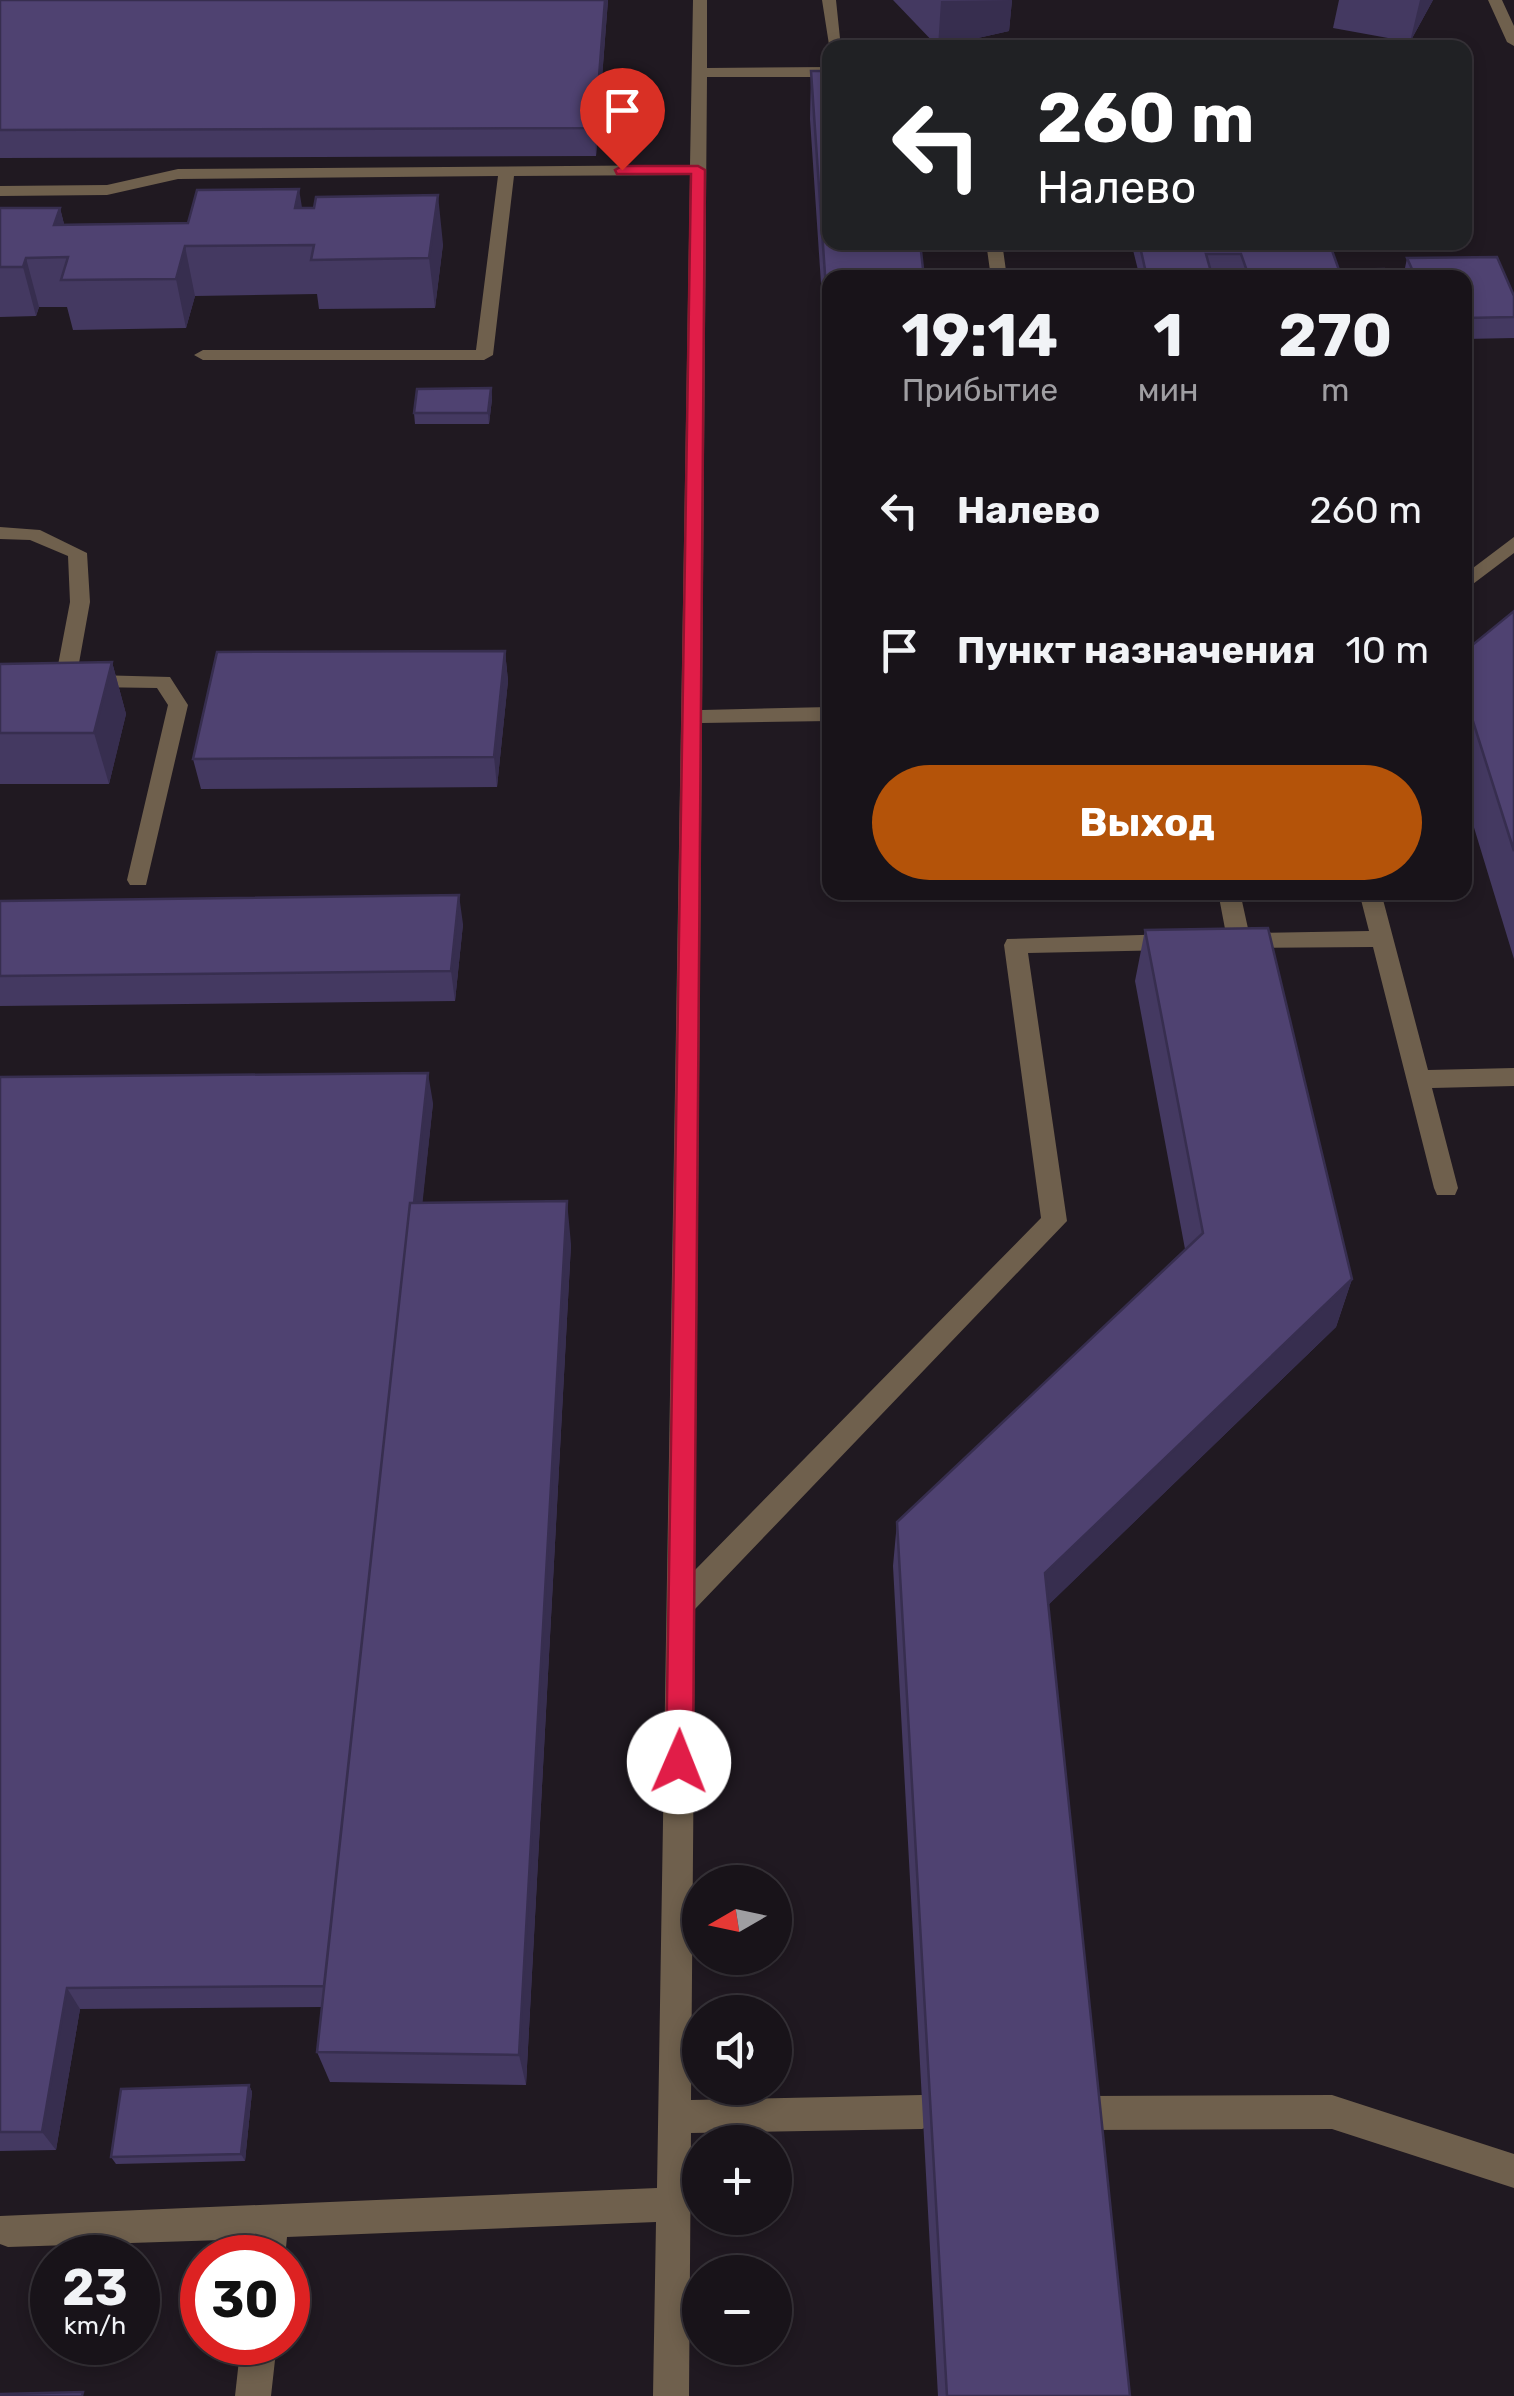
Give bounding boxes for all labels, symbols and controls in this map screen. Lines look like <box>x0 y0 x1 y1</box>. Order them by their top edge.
pin <box>580 68 665 171</box>
text: 260 m <box>1037 77 1255 160</box>
icon: left <box>872 80 1002 210</box>
icon: arrive <box>595 83 650 138</box>
text: Налево <box>1037 161 1196 214</box>
text: 19:14 <box>902 300 1058 371</box>
text: 1 <box>1153 300 1183 371</box>
text: 270 <box>1278 300 1392 371</box>
text: Прибытие <box>902 371 1058 409</box>
text: мин <box>1138 371 1199 409</box>
text: m <box>1321 371 1350 409</box>
icon: left <box>872 483 927 538</box>
text: Налево <box>957 487 1100 533</box>
text: 260 m <box>1310 487 1422 533</box>
icon: arrive <box>872 623 927 678</box>
text: Пункт назначения <box>957 627 1316 673</box>
text: 10 m <box>1346 627 1429 673</box>
button: Выход <box>872 765 1422 880</box>
position arrow <box>627 1710 731 1814</box>
north arrow <box>682 1865 792 1975</box>
map controls <box>682 1865 792 2365</box>
button: sound <box>682 1995 792 2105</box>
button: + <box>682 2125 792 2235</box>
speed limit sign: 30 <box>180 2235 310 2365</box>
button: − <box>682 2255 792 2365</box>
text: 23 <box>62 2258 128 2318</box>
text: km/h <box>64 2311 126 2340</box>

